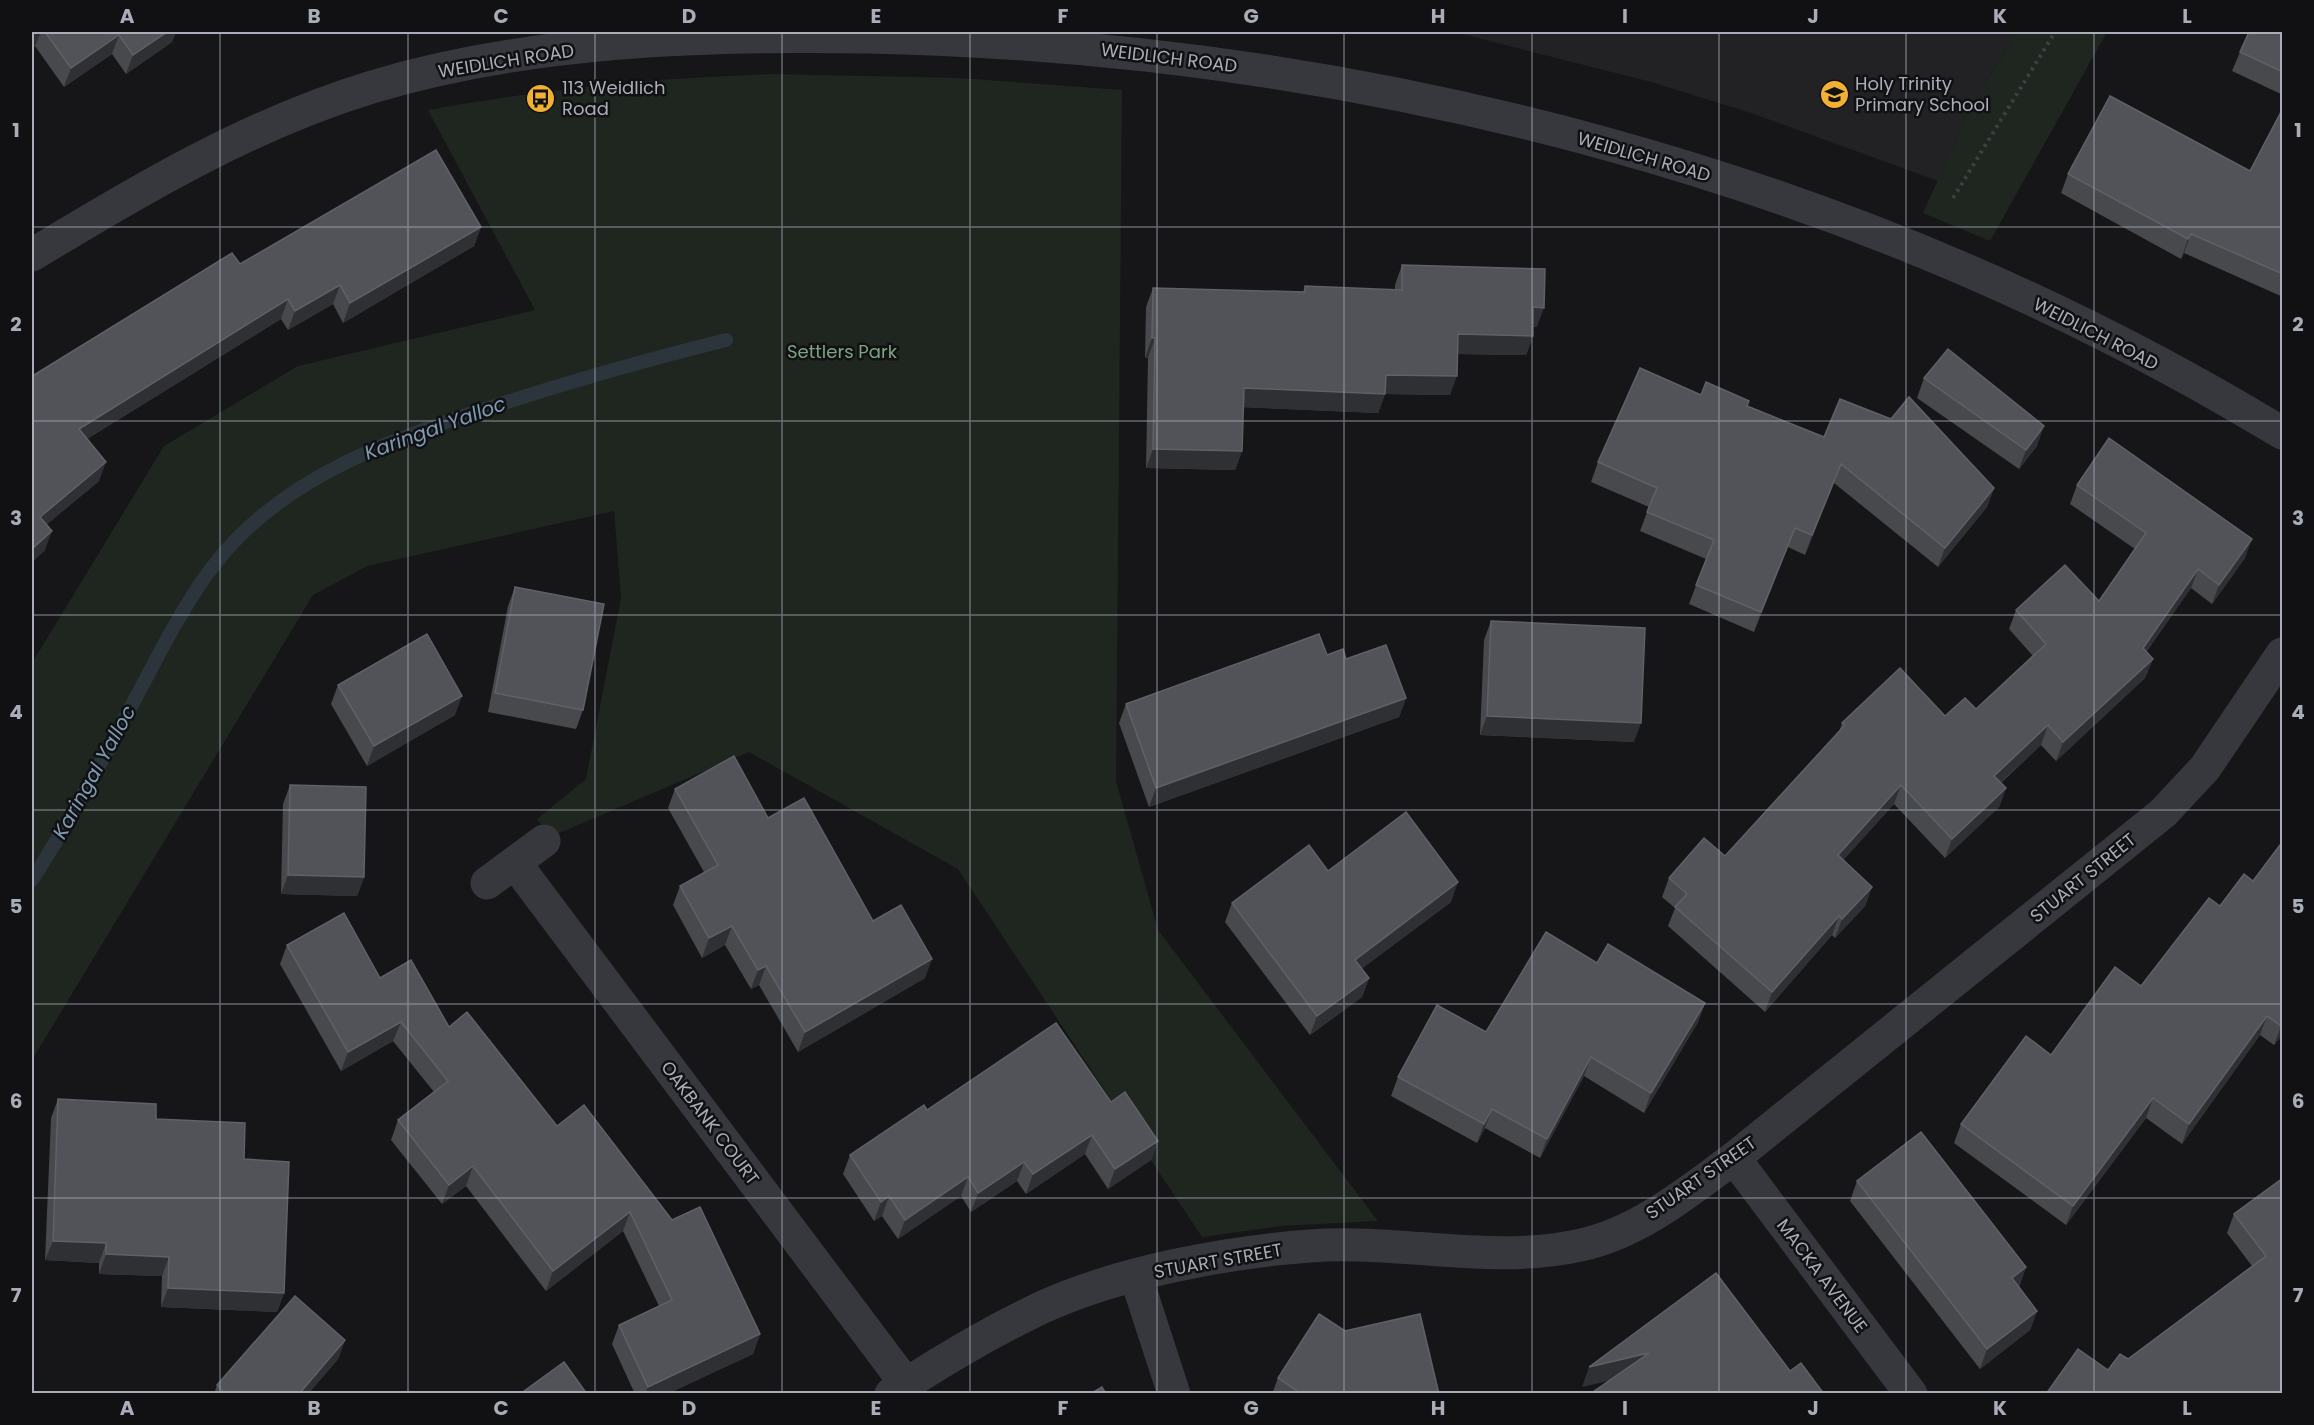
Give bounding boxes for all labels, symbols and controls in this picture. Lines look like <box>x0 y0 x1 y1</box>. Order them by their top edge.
text: A <box>120 2 135 30</box>
text: B <box>307 2 321 30</box>
text: C <box>493 2 509 30</box>
text: D <box>682 2 696 30</box>
text: E <box>871 2 881 30</box>
text: F <box>1058 2 1069 30</box>
text: G <box>1243 2 1259 30</box>
text: H <box>1431 2 1445 30</box>
text: I <box>1622 2 1628 30</box>
text: J <box>1807 2 1819 30</box>
text: K <box>1993 2 2007 30</box>
text: L <box>2182 2 2192 30</box>
street label: WEIDLICH ROAD <box>436 37 576 84</box>
street label: WEIDLICH ROAD <box>1099 37 1239 78</box>
place label: Holy Trinity Primary School <box>1855 71 1989 117</box>
place label: 113 Weidlich Road <box>562 75 666 121</box>
school or university icon: Holy Trinity Primary School <box>1818 78 1850 110</box>
bus stop icon: 113 Weidlich Road <box>525 82 557 114</box>
text: 1 <box>12 116 20 144</box>
text: 1 <box>2294 116 2302 144</box>
street label: WEIDLICH ROAD <box>1575 126 1714 187</box>
street label: WEIDLICH ROAD <box>2029 291 2163 376</box>
text: 2 <box>10 310 22 338</box>
text: 2 <box>2292 310 2304 338</box>
park label: Settlers Park <box>787 339 898 364</box>
water label: Karingal Yalloc <box>360 389 510 467</box>
text: 3 <box>10 504 22 532</box>
text: 3 <box>2292 504 2304 532</box>
text: 4 <box>9 698 23 726</box>
text: 4 <box>2291 698 2305 726</box>
water label: Karingal Yalloc <box>46 700 142 844</box>
street label: STUART STREET <box>2024 827 2141 928</box>
text: 5 <box>10 892 23 920</box>
text: 5 <box>2292 892 2305 920</box>
street label: OAKBANK COURT <box>655 1056 765 1190</box>
text: 6 <box>10 1087 22 1115</box>
text: 6 <box>2292 1087 2304 1115</box>
street label: STUART STREET <box>1640 1130 1761 1225</box>
street label: MACKA AVENUE <box>1771 1214 1874 1338</box>
street label: STUART STREET <box>1152 1237 1284 1284</box>
text: 7 <box>11 1281 22 1309</box>
text: 7 <box>2293 1281 2304 1309</box>
text: A <box>120 1394 135 1422</box>
text: B <box>307 1394 321 1422</box>
text: C <box>493 1394 509 1422</box>
text: D <box>682 1394 696 1422</box>
text: E <box>871 1394 881 1422</box>
text: F <box>1058 1394 1069 1422</box>
text: G <box>1243 1394 1259 1422</box>
text: H <box>1431 1394 1445 1422</box>
text: I <box>1622 1394 1628 1422</box>
text: J <box>1807 1394 1819 1422</box>
text: K <box>1993 1394 2007 1422</box>
text: L <box>2182 1394 2192 1422</box>

